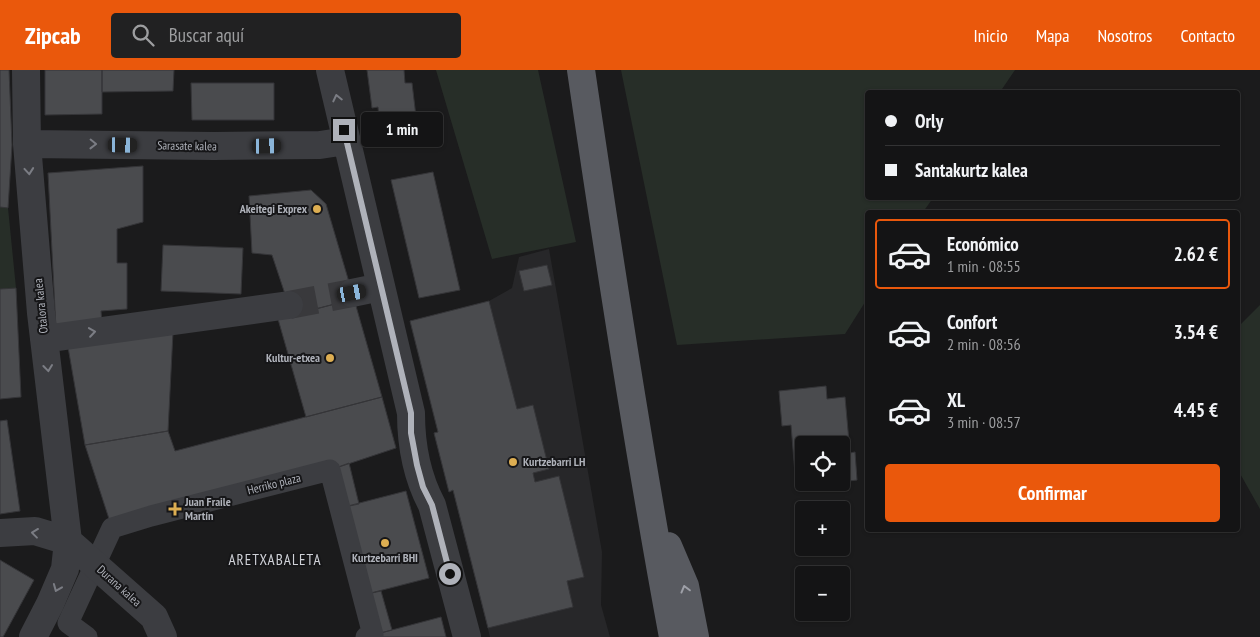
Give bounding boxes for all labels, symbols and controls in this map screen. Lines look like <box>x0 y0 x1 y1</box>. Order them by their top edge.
search box <box>111 13 461 58</box>
text: Zipcab <box>25 20 81 51</box>
icon: search <box>129 21 157 49</box>
text: Buscar aquí <box>169 23 244 47</box>
text: Inicio <box>974 24 1008 47</box>
text: Mapa <box>1036 24 1069 47</box>
text: Nosotros <box>1097 24 1152 47</box>
text: Contacto <box>1180 24 1235 47</box>
one-way arrow <box>332 93 343 102</box>
text: Orly <box>915 109 943 133</box>
callout: 1 min <box>362 112 444 148</box>
route end <box>333 119 355 141</box>
text: 1 min <box>386 119 418 139</box>
car <box>107 137 138 153</box>
street label: Sarasate kalea <box>157 137 217 154</box>
car <box>251 138 282 154</box>
one-way arrow <box>89 139 97 150</box>
text: Santakurtz kalea <box>915 158 1028 182</box>
one-way arrow <box>23 167 34 175</box>
place label: Akeitegi Exprex <box>239 201 308 216</box>
marker: Akeitegi Exprex <box>311 203 323 215</box>
icon: car <box>887 232 932 277</box>
text: Económico <box>947 232 1019 256</box>
text: 2.62 € <box>1174 242 1218 266</box>
text: 1 min · 08:55 <box>947 256 1021 276</box>
street label: Otalora kalea <box>30 278 51 334</box>
car <box>335 283 368 303</box>
icon: car <box>887 310 932 355</box>
text: Confort <box>947 310 997 334</box>
text: 3.54 € <box>1174 320 1218 344</box>
one-way arrow <box>89 327 97 338</box>
text: 2 min · 08:56 <box>947 334 1021 354</box>
place label: Kultur-etxea <box>266 350 320 365</box>
marker: Kultur-etxea <box>324 352 336 364</box>
one-way arrow <box>42 363 52 372</box>
icon: car <box>887 388 932 433</box>
text: XL <box>947 388 965 412</box>
text: 4.45 € <box>1174 398 1218 422</box>
text: 3 min · 08:57 <box>947 412 1021 432</box>
map controls <box>795 436 850 621</box>
button: locate <box>795 436 850 491</box>
place label: Kurtzebarri LH <box>523 454 585 469</box>
marker: Kurtzebarri LH <box>507 456 519 468</box>
button: Confirmar <box>885 464 1220 522</box>
street label: Herriko plaza <box>245 470 302 497</box>
place label: Juan Fraile Martín <box>184 494 231 523</box>
button: + <box>795 501 850 556</box>
marker: Juan Fraile Martín <box>169 503 181 515</box>
one-way arrow <box>30 528 38 539</box>
marker: Kurtzebarri BHI <box>379 537 391 549</box>
district label: ARETXABALETA <box>228 550 322 569</box>
place label: Kurtzebarri BHI <box>352 550 418 565</box>
street label: Durana kalea <box>94 562 145 609</box>
route start <box>439 563 461 585</box>
button: − <box>795 566 850 621</box>
one-way arrow <box>53 583 63 592</box>
one-way arrow <box>680 585 691 594</box>

